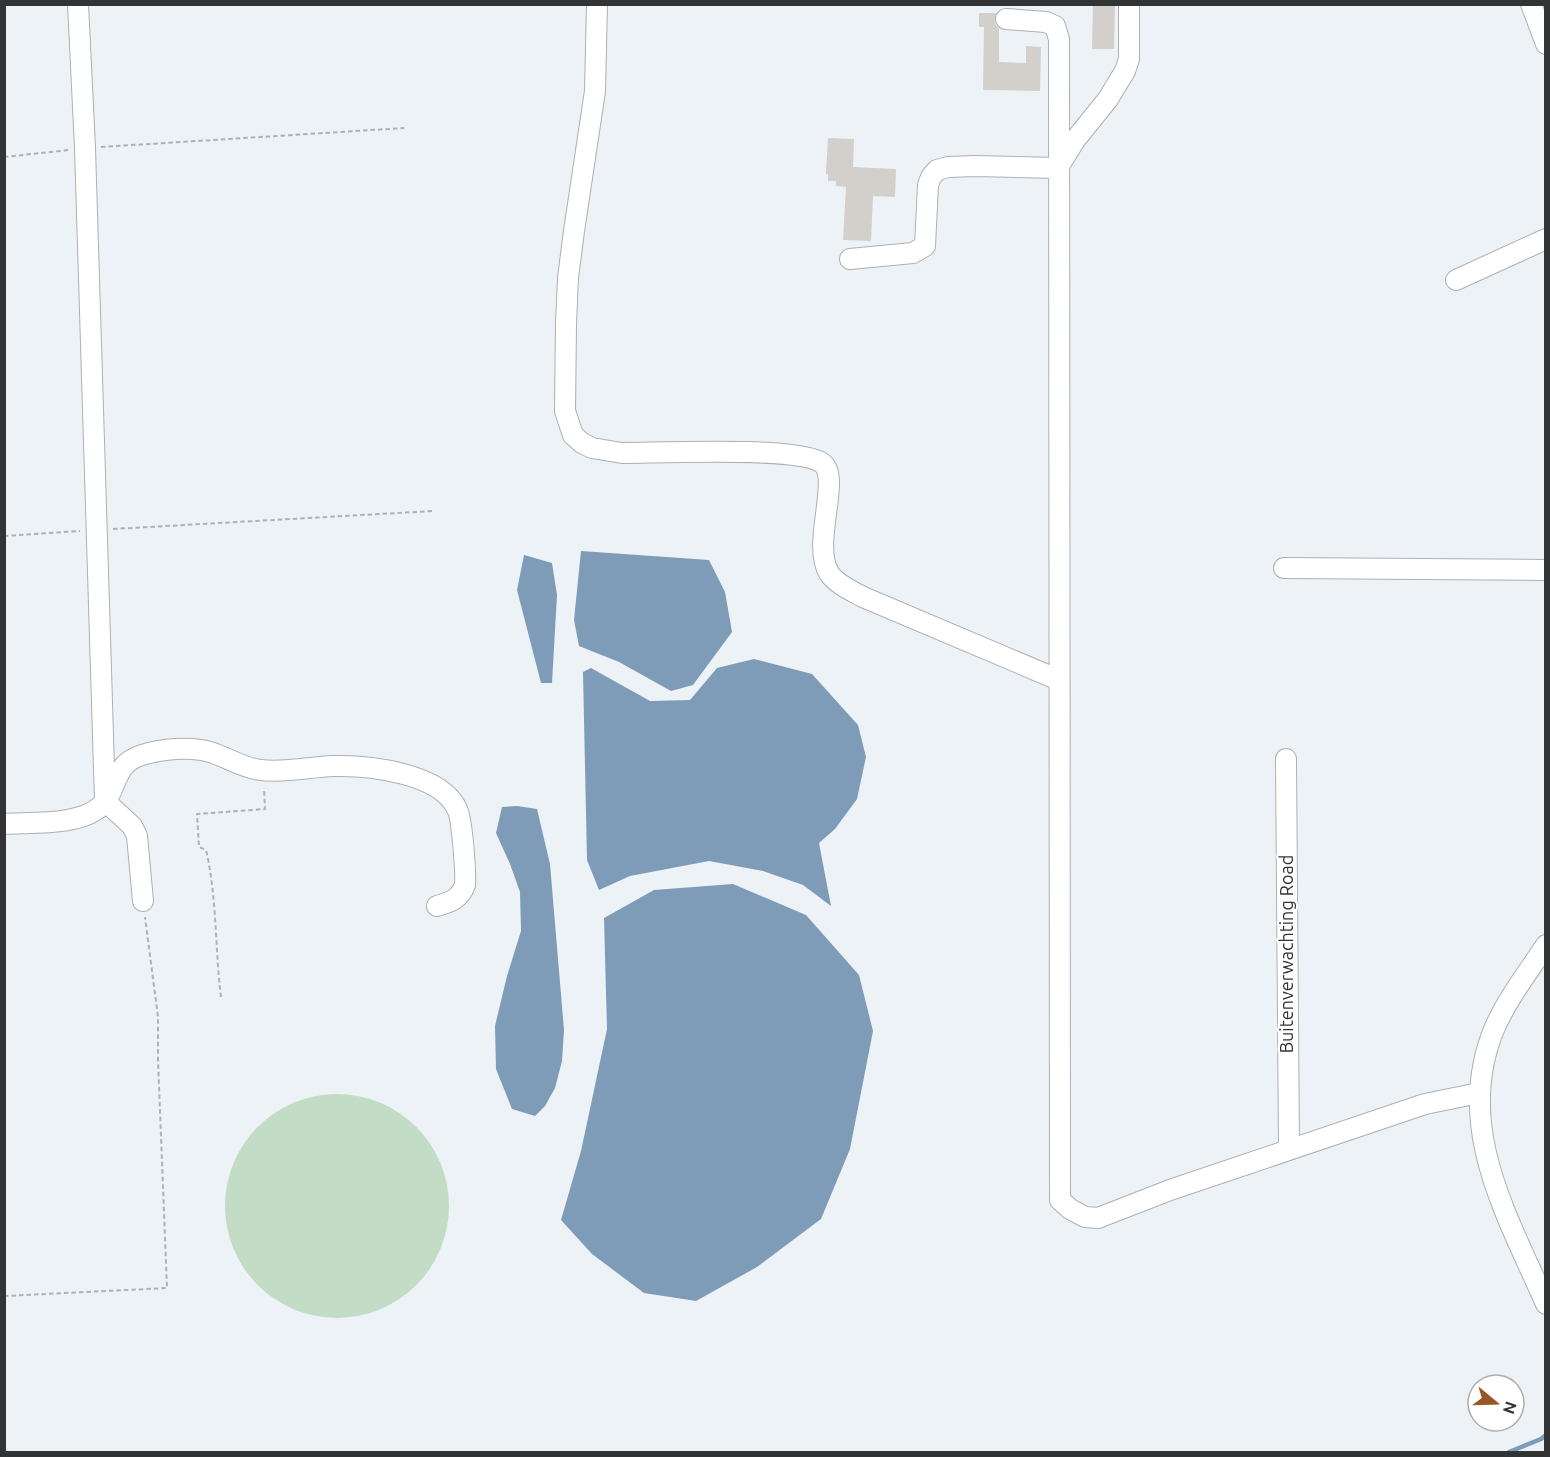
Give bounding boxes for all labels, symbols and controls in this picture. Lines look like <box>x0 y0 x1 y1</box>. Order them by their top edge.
street label: Buitenverwachting Road <box>1276 855 1296 1053</box>
north arrow <box>1466 1373 1526 1433</box>
text: N <box>1500 1399 1521 1416</box>

